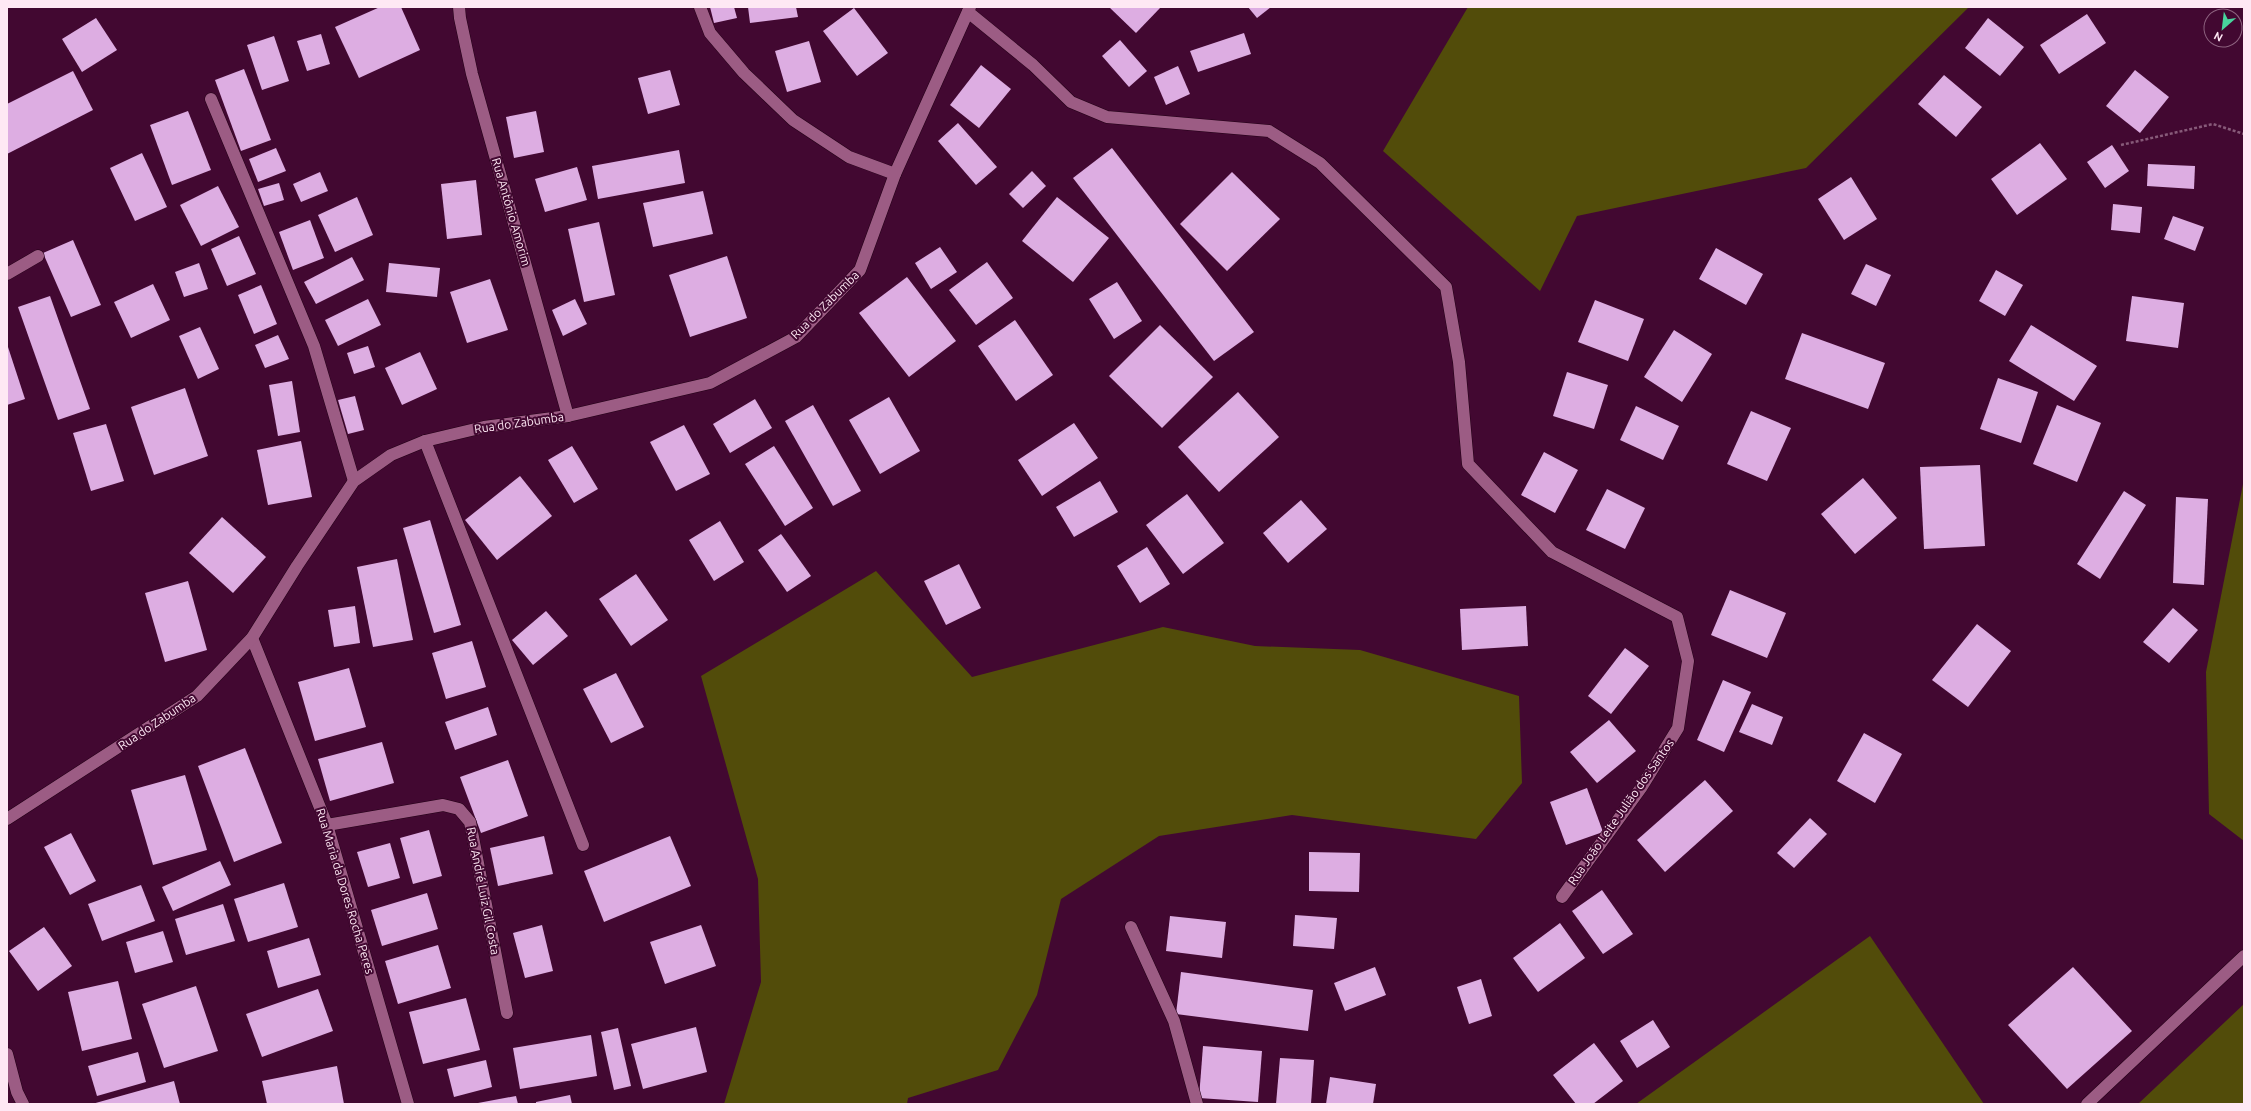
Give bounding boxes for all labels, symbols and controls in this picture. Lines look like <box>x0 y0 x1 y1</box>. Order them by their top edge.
north arrow <box>2203 8 2243 48</box>
text: N <box>2212 30 2225 44</box>
street label: Rua Antônio Amorim <box>490 156 533 268</box>
street label: Rua do Zabumba <box>788 268 861 341</box>
street label: Rua do Zabumba <box>473 410 565 435</box>
street label: Rua do Zabumba <box>116 691 198 752</box>
street label: Rua João Leite Julião dos Santos <box>1565 736 1676 887</box>
street label: Rua Maria da Dores Rocha Peres <box>314 806 377 975</box>
street label: Rua André Luiz Gil Costa <box>465 826 502 956</box>

